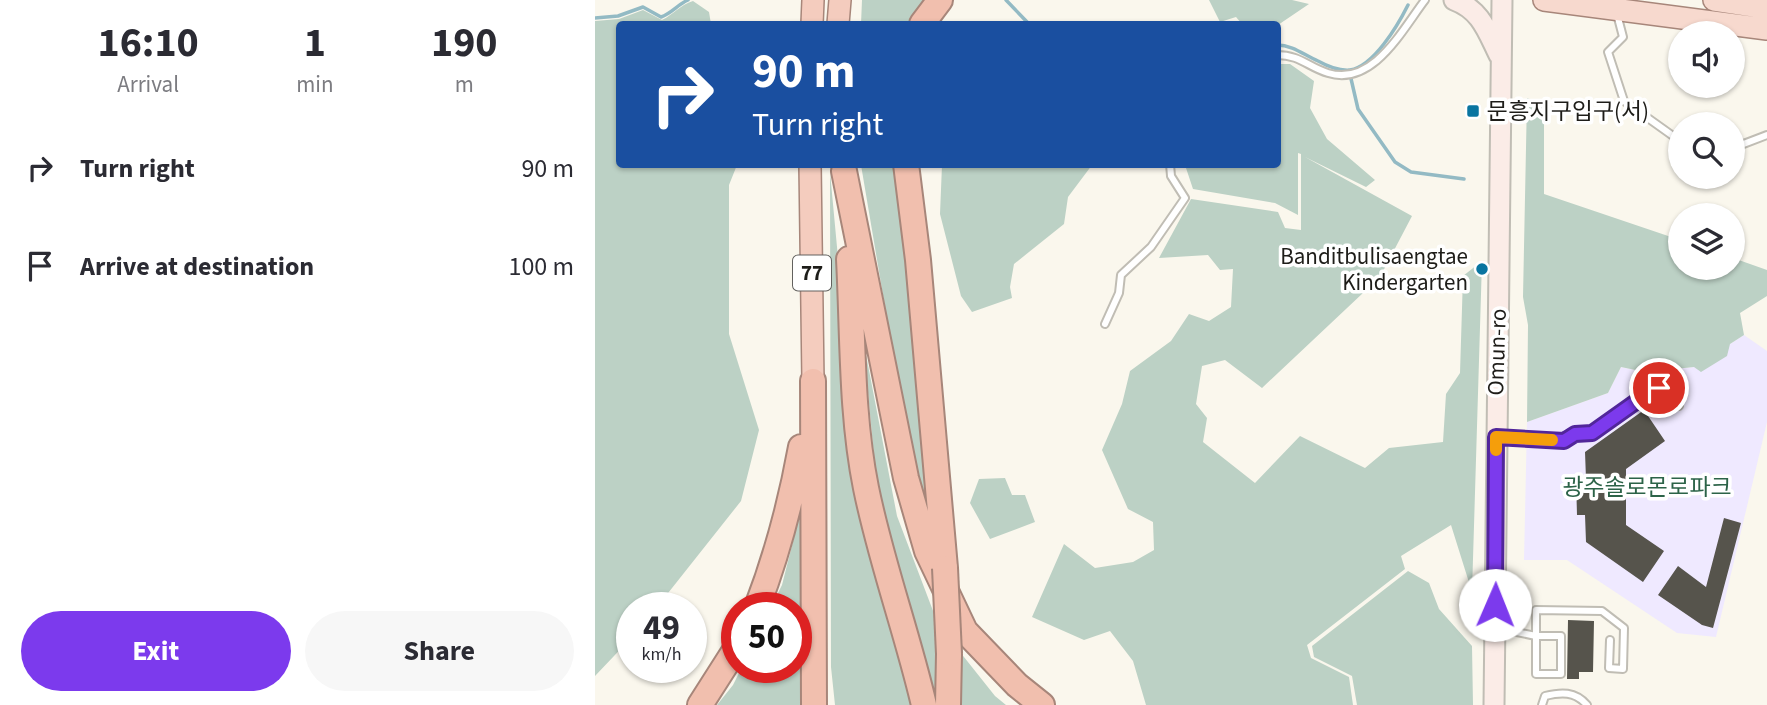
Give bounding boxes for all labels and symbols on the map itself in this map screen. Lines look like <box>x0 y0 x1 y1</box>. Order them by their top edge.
place label: 문흥지구입구(서) <box>1487 95 1649 128</box>
marker: 문흥지구입구(서) <box>1465 103 1481 119</box>
place label: Banditbulisaengtae Kindergarten <box>1280 240 1468 299</box>
road number: 77 <box>793 256 831 290</box>
marker: Banditbulisaengtae Kindergarten <box>1474 261 1490 277</box>
street label: Omun-ro <box>1479 308 1515 396</box>
pin <box>1629 358 1689 418</box>
park label: 광주솔로몬로파크 <box>1562 471 1732 504</box>
position arrow <box>1458 568 1532 642</box>
speed limit sign: 50 <box>721 592 812 683</box>

